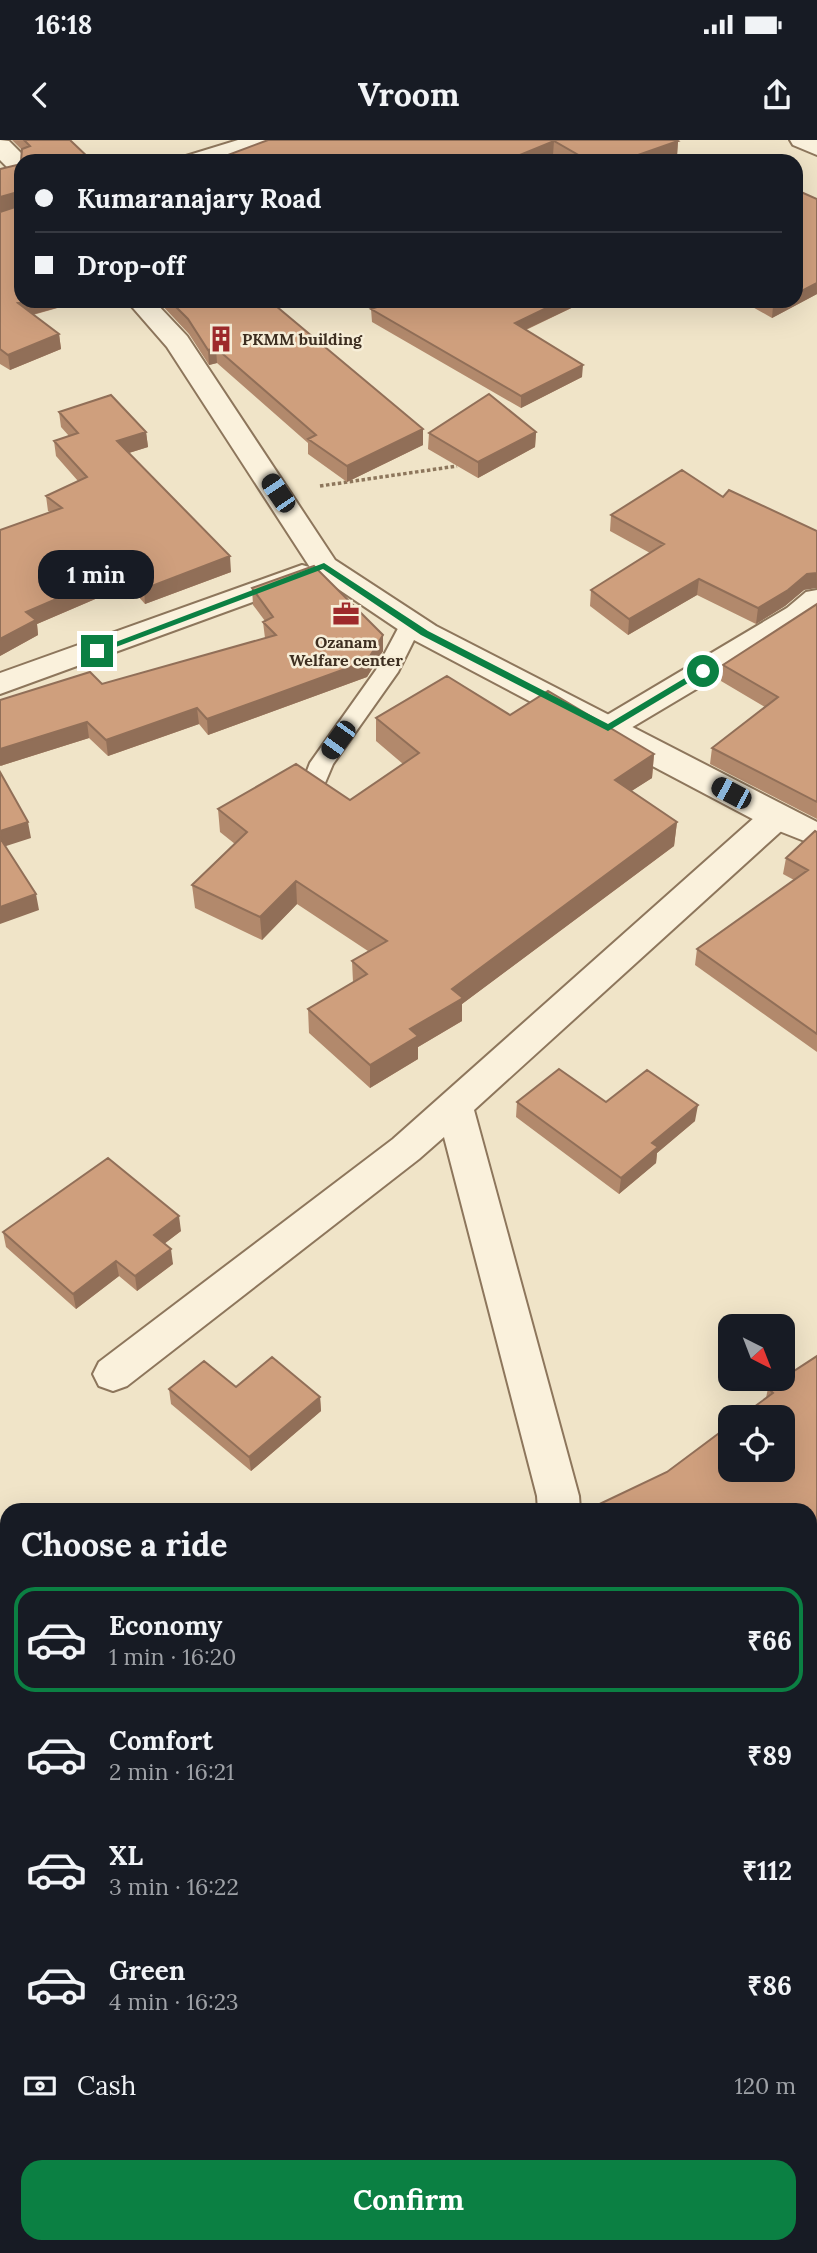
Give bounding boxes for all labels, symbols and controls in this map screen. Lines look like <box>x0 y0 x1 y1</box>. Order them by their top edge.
text: 16:18 <box>35 8 92 41</box>
text: Vroom <box>358 74 459 115</box>
icon: back <box>21 76 59 114</box>
icon: share <box>758 76 796 114</box>
text: Kumaranajary Road <box>77 182 321 215</box>
text: Drop-off <box>77 249 185 282</box>
building icon: PKMM building <box>206 324 236 354</box>
place label: PKMM building <box>242 329 363 349</box>
car <box>258 470 299 516</box>
callout: 1 min <box>39 550 155 598</box>
text: 1 min <box>67 560 125 589</box>
office icon: Ozanam Welfare center <box>331 599 361 629</box>
place label: Ozanam Welfare center <box>289 632 403 670</box>
route end <box>81 635 113 667</box>
route start <box>687 655 719 687</box>
car <box>318 717 359 763</box>
car <box>708 774 755 812</box>
north arrow <box>718 1314 794 1391</box>
map controls <box>718 1314 795 1482</box>
button: locate <box>718 1405 795 1482</box>
text: Choose a ride <box>21 1524 228 1565</box>
icon: car <box>25 1608 88 1671</box>
text: Economy <box>109 1609 222 1642</box>
text: ₹66 <box>747 1624 792 1657</box>
text: 1 min · 16:20 <box>109 1642 236 1671</box>
icon: car <box>25 1723 88 1786</box>
text: Comfort <box>109 1724 213 1757</box>
text: ₹89 <box>747 1739 792 1772</box>
text: 2 min · 16:21 <box>109 1757 234 1786</box>
icon: car <box>25 1838 88 1901</box>
text: XL <box>109 1839 143 1872</box>
text: ₹112 <box>742 1854 792 1887</box>
text: 3 min · 16:22 <box>109 1872 239 1901</box>
icon: car <box>25 1953 88 2016</box>
text: Green <box>109 1954 185 1987</box>
text: ₹86 <box>747 1969 792 2002</box>
text: 4 min · 16:23 <box>109 1987 239 2016</box>
icon: cash <box>21 2067 59 2105</box>
text: Cash <box>77 2069 136 2102</box>
text: 120 m <box>734 2071 796 2100</box>
button: Confirm <box>21 2160 796 2240</box>

